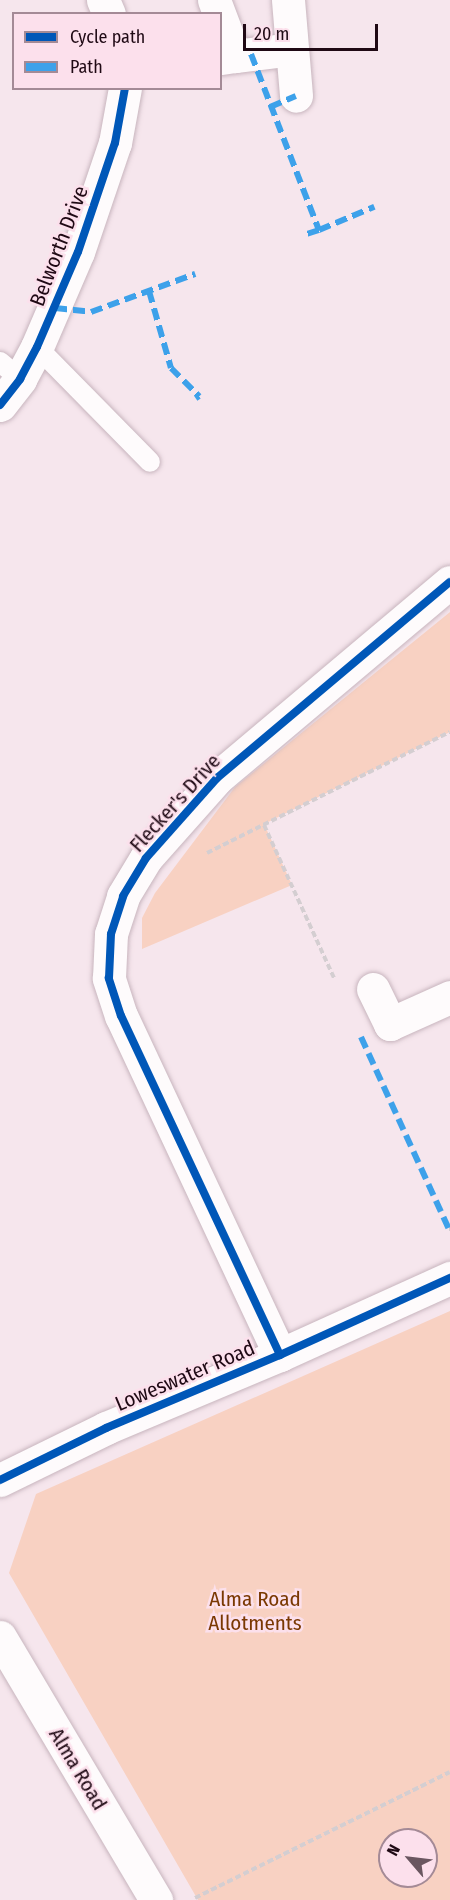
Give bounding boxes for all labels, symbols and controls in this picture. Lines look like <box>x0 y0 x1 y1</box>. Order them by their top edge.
legend <box>12 12 222 90</box>
scale bar <box>246 12 381 50</box>
text: 20 m <box>254 23 289 45</box>
text: Cycle path <box>70 26 145 48</box>
text: Path <box>70 56 103 78</box>
street label: Belworth Drive <box>25 182 93 310</box>
street label: Flecker's Drive <box>124 749 226 857</box>
street label: Loweswater Road <box>111 1335 259 1417</box>
park label: Alma Road Allotments <box>208 1586 302 1636</box>
street label: Alma Road <box>44 1723 112 1815</box>
north arrow <box>378 1828 438 1888</box>
text: N <box>383 1842 404 1859</box>

